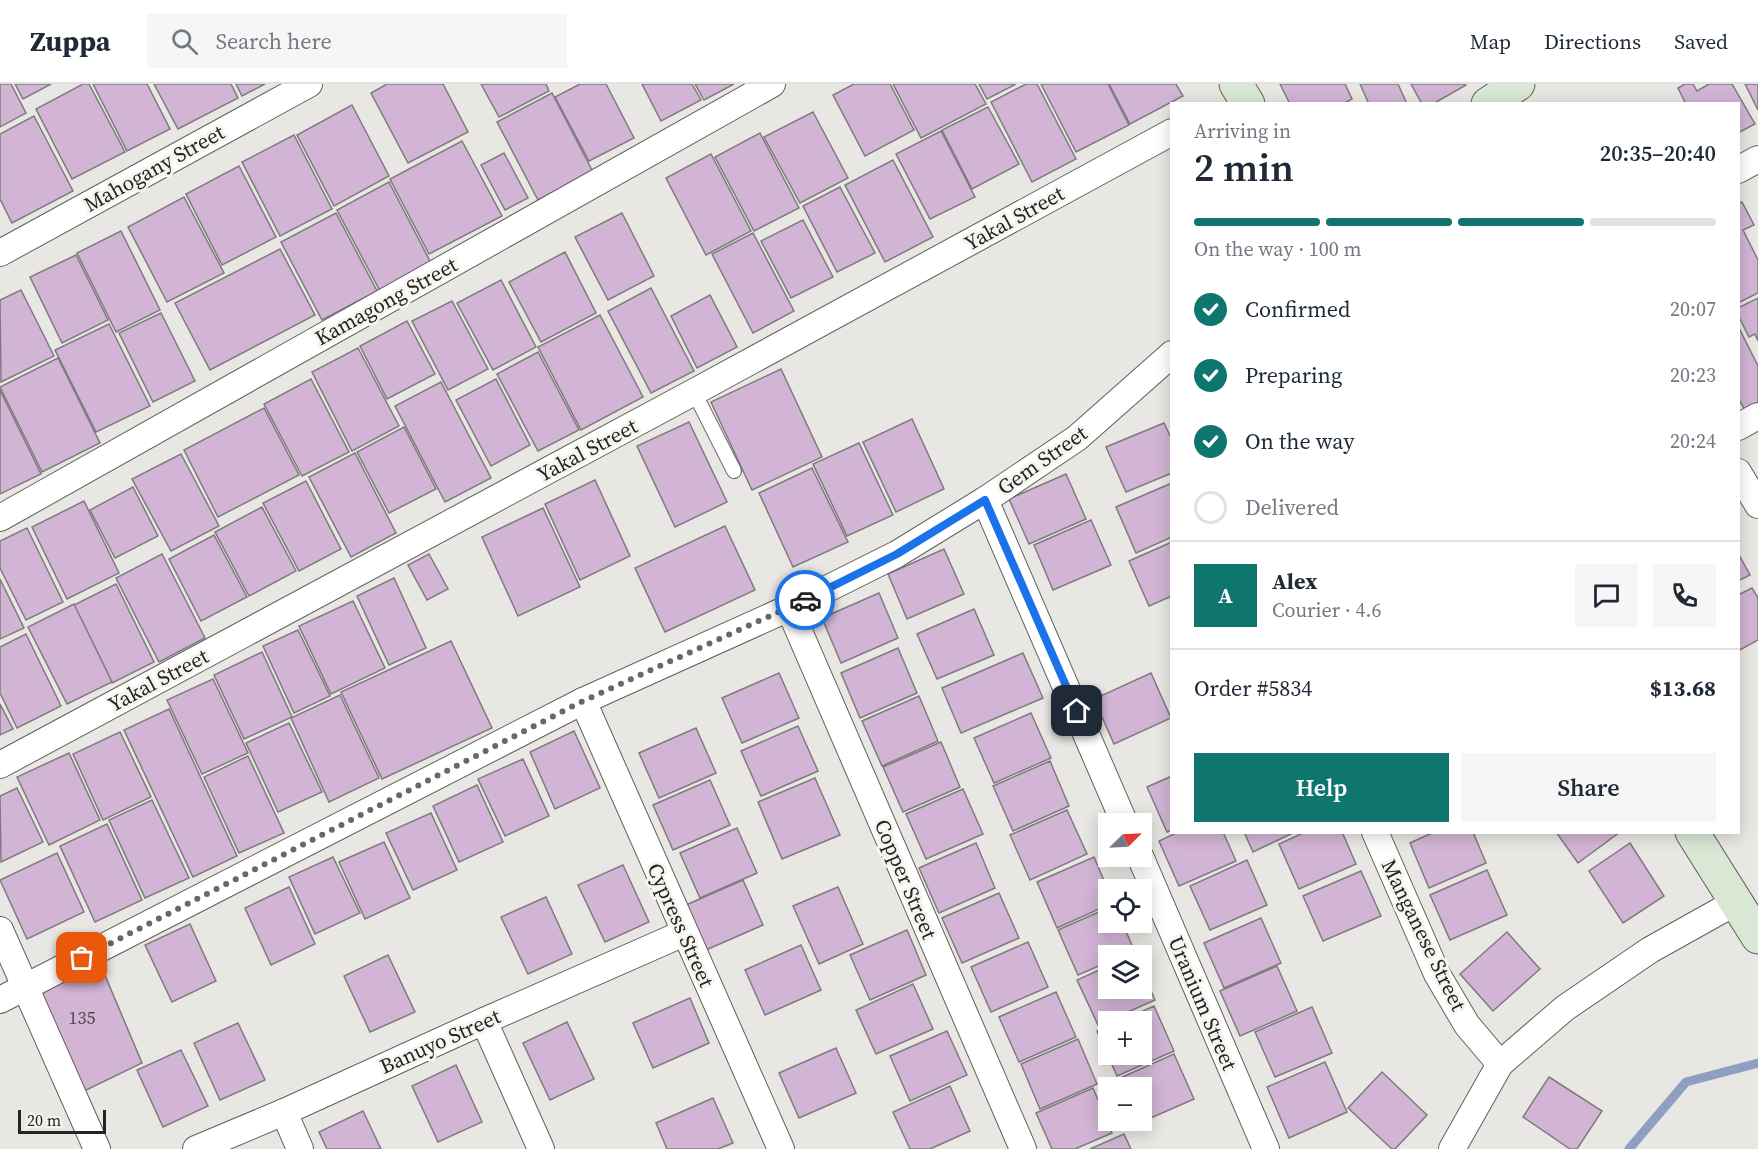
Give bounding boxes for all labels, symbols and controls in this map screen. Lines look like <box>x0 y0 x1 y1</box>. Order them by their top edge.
search box <box>147 14 567 68</box>
text: Zuppa <box>30 22 111 60</box>
icon: search <box>168 25 201 58</box>
text: Search here <box>216 26 332 56</box>
text: Map <box>1470 27 1511 56</box>
text: Directions <box>1544 27 1641 56</box>
text: Saved <box>1674 27 1728 56</box>
street label: Mahogany Street <box>79 117 230 219</box>
text: Arriving in <box>1194 117 1291 145</box>
text: 20:35–20:40 <box>1600 138 1716 168</box>
text: 2 min <box>1194 141 1294 194</box>
street label: Yakal Street <box>959 179 1069 257</box>
text: On the way · 100 m <box>1194 235 1361 263</box>
street label: Kamagong Street <box>310 250 463 352</box>
icon: check <box>1194 293 1227 326</box>
text: Confirmed <box>1245 294 1350 324</box>
text: 20:07 <box>1670 295 1716 323</box>
icon: check <box>1194 359 1227 392</box>
text: Preparing <box>1245 360 1342 390</box>
text: 20:23 <box>1670 361 1716 389</box>
street label: Yakal Street <box>532 411 642 489</box>
street label: Gem Street <box>991 418 1093 501</box>
icon: check <box>1194 425 1227 458</box>
text: On the way <box>1245 426 1354 456</box>
text: 20:24 <box>1670 427 1716 455</box>
text: Delivered <box>1245 492 1339 522</box>
button: chat <box>1575 564 1638 627</box>
button: phone <box>1653 564 1716 627</box>
text: Alex <box>1272 566 1317 596</box>
courier <box>775 570 835 630</box>
text: A <box>1218 580 1233 610</box>
icon: car <box>789 584 822 617</box>
text: Courier · 4.6 <box>1272 596 1381 624</box>
street label: Yakal Street <box>103 641 213 719</box>
text: Order #5834 <box>1194 673 1312 703</box>
text: $13.68 <box>1650 673 1716 703</box>
pin <box>1051 685 1102 736</box>
icon: home <box>1060 694 1093 727</box>
button: Help <box>1194 753 1449 822</box>
button: Share <box>1461 753 1716 822</box>
north arrow <box>1098 813 1152 867</box>
map controls <box>1098 813 1152 1131</box>
street label: Copper Street <box>868 815 944 944</box>
street label: Manganese Street <box>1375 854 1473 1016</box>
street label: Cypress Street <box>641 858 721 992</box>
button: locate <box>1098 879 1152 933</box>
street label: Uranium Street <box>1162 931 1244 1075</box>
pin <box>56 932 107 983</box>
icon: bag <box>65 941 98 974</box>
button: layers <box>1098 945 1152 999</box>
street label: Banuyo Street <box>375 1001 505 1081</box>
house number: 135 <box>69 1005 96 1030</box>
button: + <box>1098 1011 1152 1065</box>
button: − <box>1098 1077 1152 1131</box>
scale bar <box>18 1107 106 1134</box>
text: 20 m <box>27 1109 61 1131</box>

